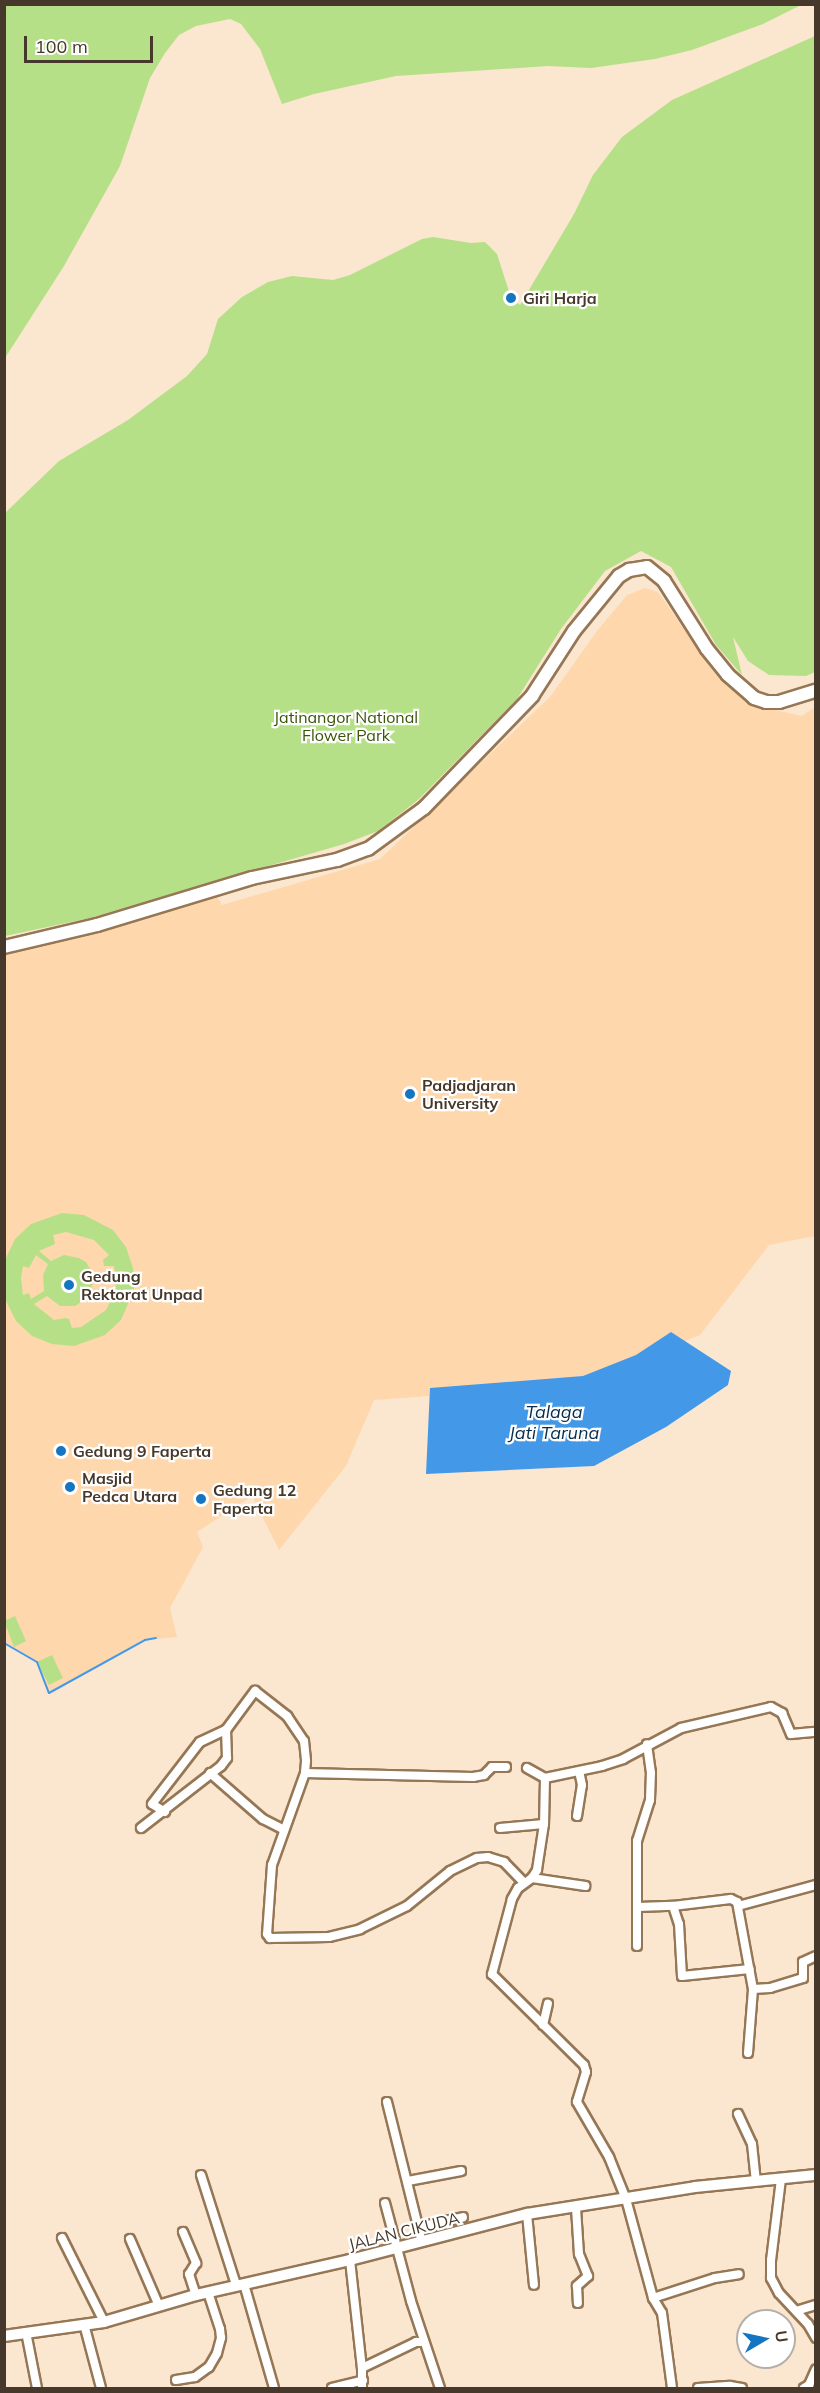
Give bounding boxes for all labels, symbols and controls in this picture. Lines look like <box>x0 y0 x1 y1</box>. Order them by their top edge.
scale bar <box>27 24 156 62</box>
text: 100 m <box>35 35 88 58</box>
place label: Giri Harja <box>523 288 597 308</box>
marker: Giri Harja <box>504 291 518 305</box>
park label: Jatinangor National Flower Park <box>274 707 418 745</box>
place label: Padjadjaran University <box>422 1075 516 1113</box>
marker: Padjadjaran University <box>403 1087 417 1101</box>
place label: Gedung Rektorat Unpad <box>81 1266 203 1304</box>
marker: Gedung Rektorat Unpad <box>62 1278 76 1292</box>
water label: Talaga Jati Taruna <box>509 1402 599 1444</box>
place label: Gedung 9 Faperta <box>73 1441 211 1461</box>
marker: Gedung 9 Faperta <box>54 1444 68 1458</box>
place label: Masjid Pedca Utara <box>82 1468 177 1506</box>
marker: Masjid Pedca Utara <box>63 1480 77 1494</box>
place label: Gedung 12 Faperta <box>213 1480 296 1518</box>
marker: Gedung 12 Faperta <box>194 1492 208 1506</box>
street label: JALAN CIKUDA <box>347 2208 461 2254</box>
north arrow <box>736 2309 796 2369</box>
text: U <box>771 2329 793 2344</box>

